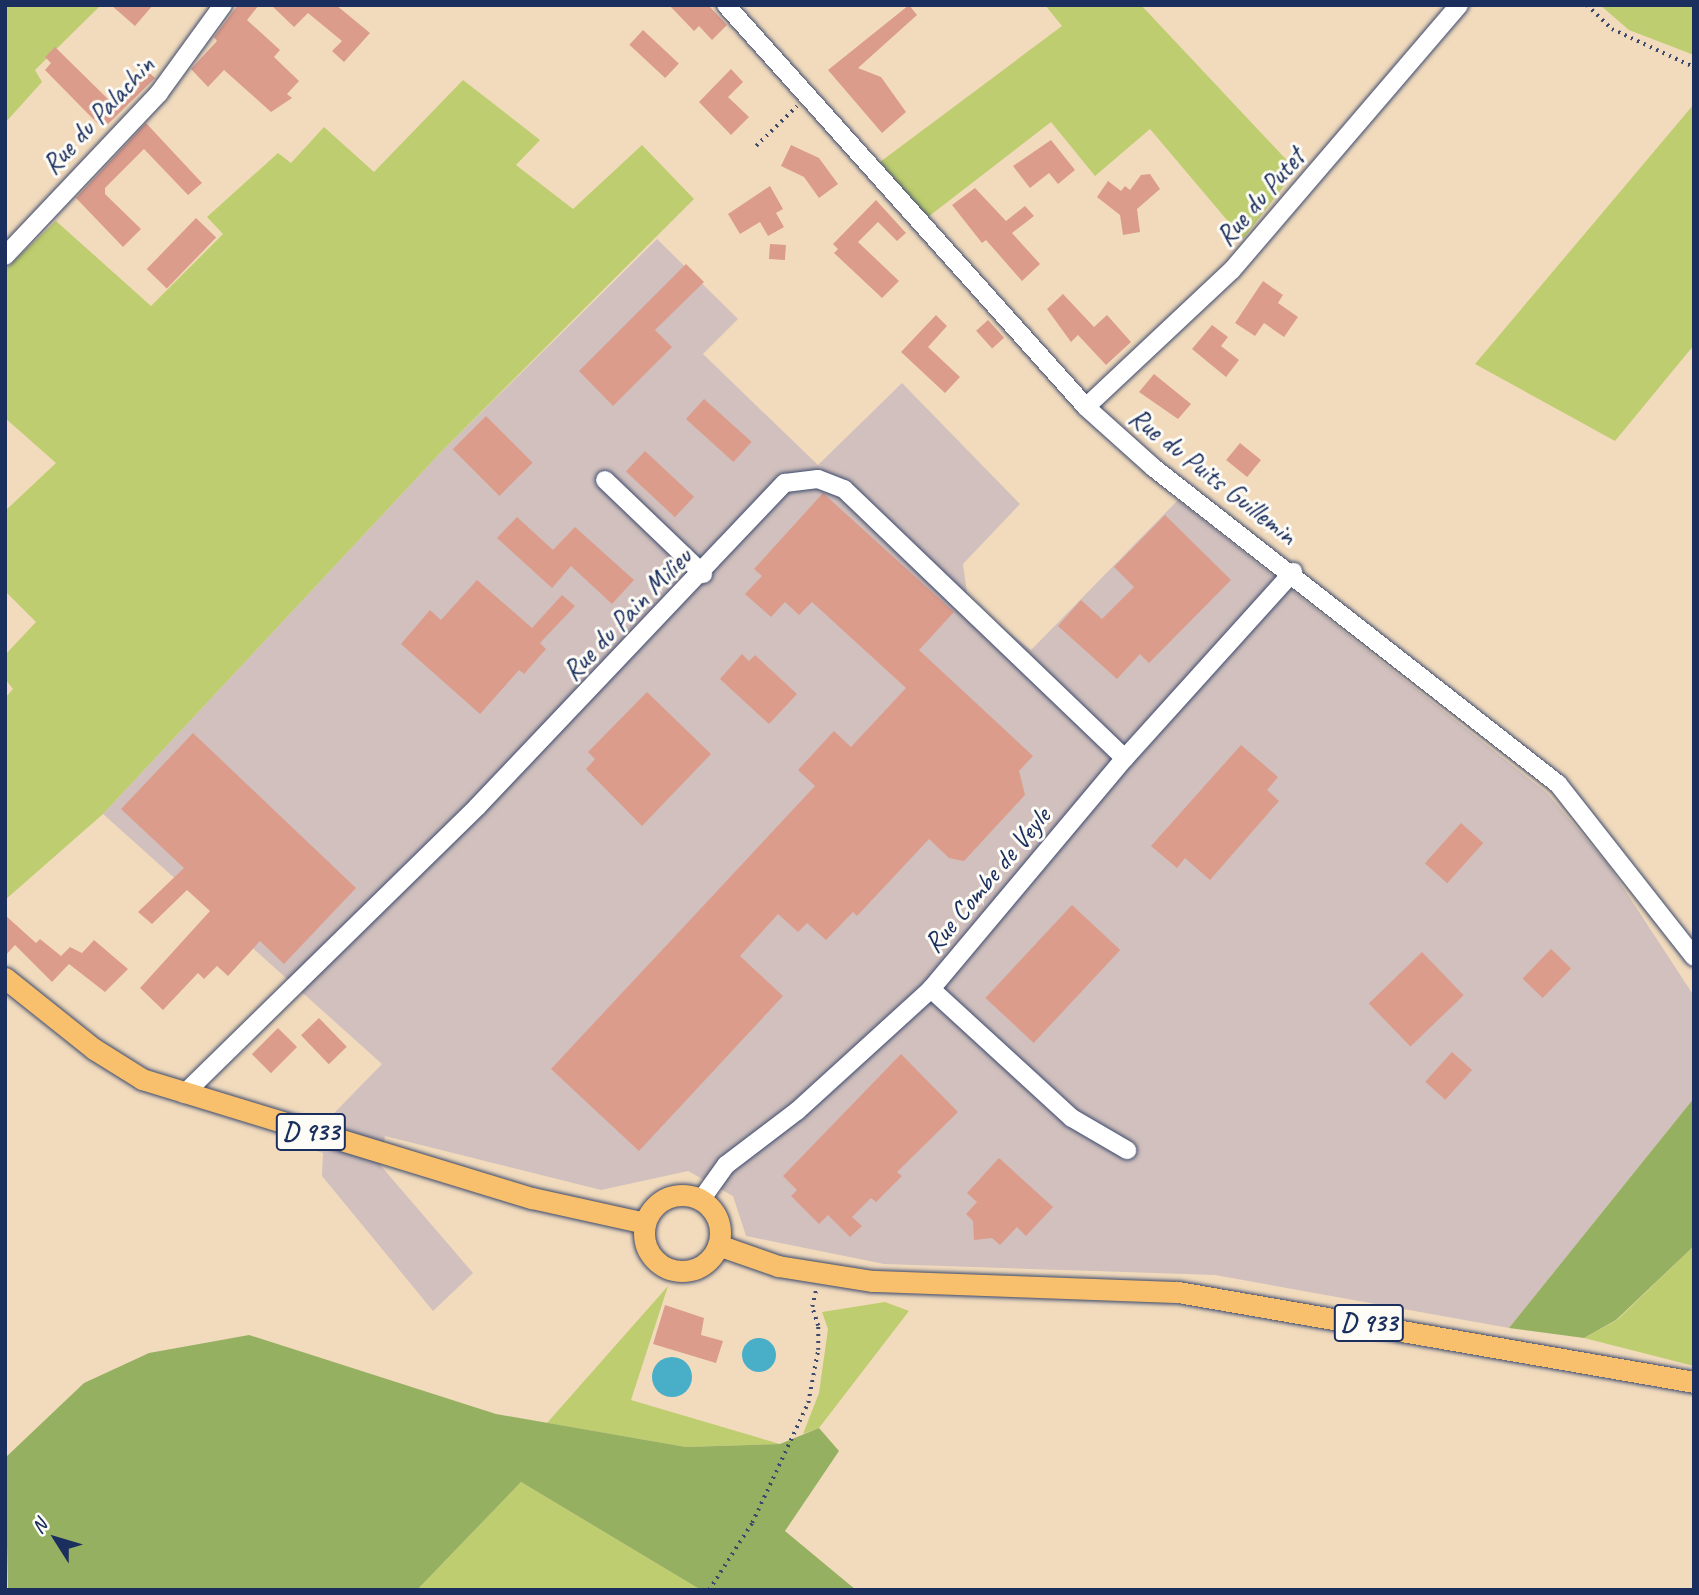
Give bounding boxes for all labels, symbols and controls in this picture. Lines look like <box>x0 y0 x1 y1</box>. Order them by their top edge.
street label: Rue du Palachin <box>35 49 161 181</box>
street label: Rue du Putet <box>1208 141 1312 253</box>
street label: Rue du Puits Guillemin <box>1123 400 1303 552</box>
street label: Rue du Pain Milieu <box>555 540 699 688</box>
street label: Rue Combe de Veyle <box>916 800 1058 960</box>
road number: D 933 <box>274 1110 348 1154</box>
road number: D 933 <box>1332 1300 1406 1346</box>
north arrow <box>21 1504 91 1574</box>
text: N <box>26 1514 52 1538</box>

